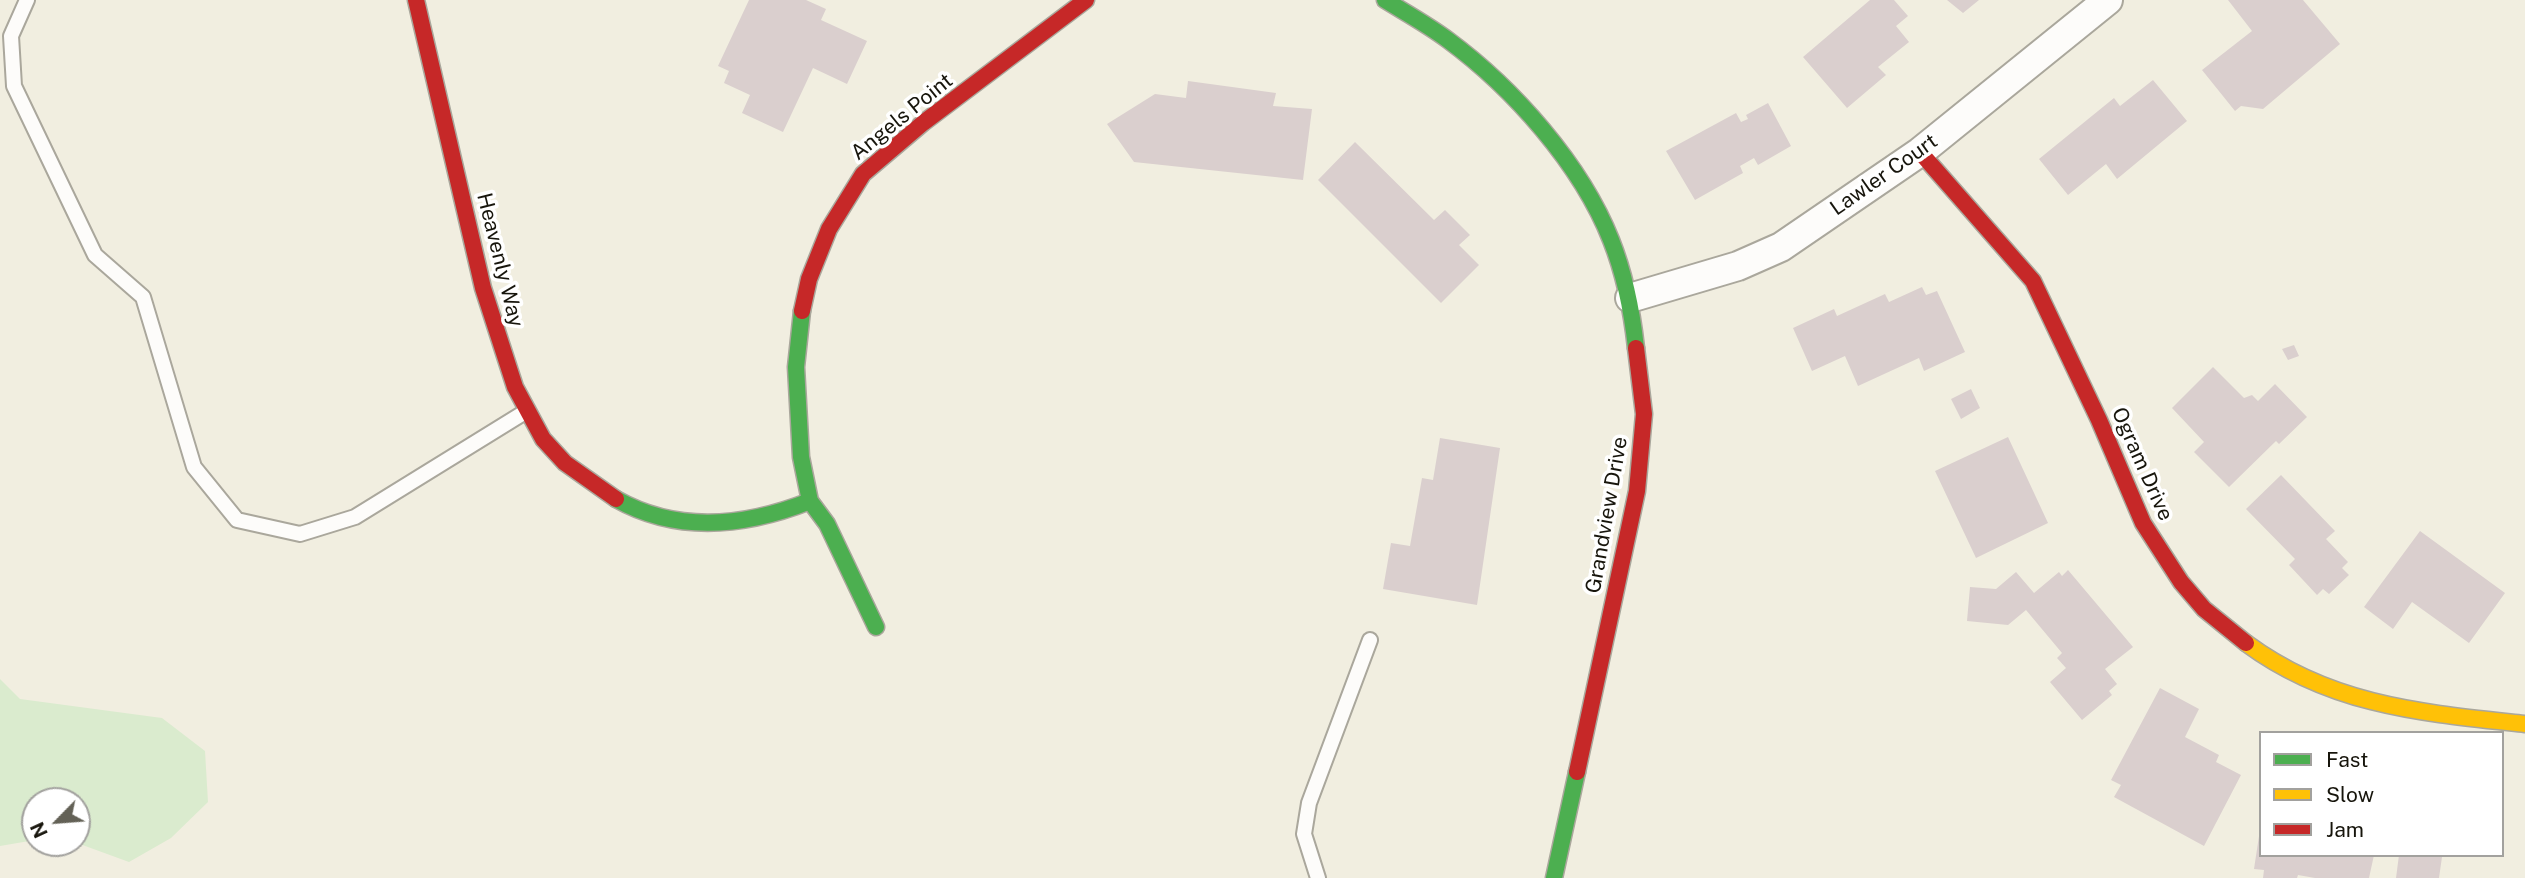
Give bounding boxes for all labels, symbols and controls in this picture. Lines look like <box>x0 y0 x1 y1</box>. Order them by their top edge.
street label: Angels Point <box>846 68 958 166</box>
street label: Lawler Court <box>1826 129 1942 221</box>
street label: Heavenly Way <box>471 190 529 330</box>
street label: Ogram Drive <box>2106 403 2178 525</box>
street label: Grandview Drive <box>1581 435 1633 595</box>
legend <box>2259 731 2504 857</box>
text: Fast <box>2326 747 2368 772</box>
text: Slow <box>2326 782 2374 807</box>
north arrow <box>21 787 91 857</box>
text: Jam <box>2326 817 2364 842</box>
text: N <box>26 819 52 841</box>

